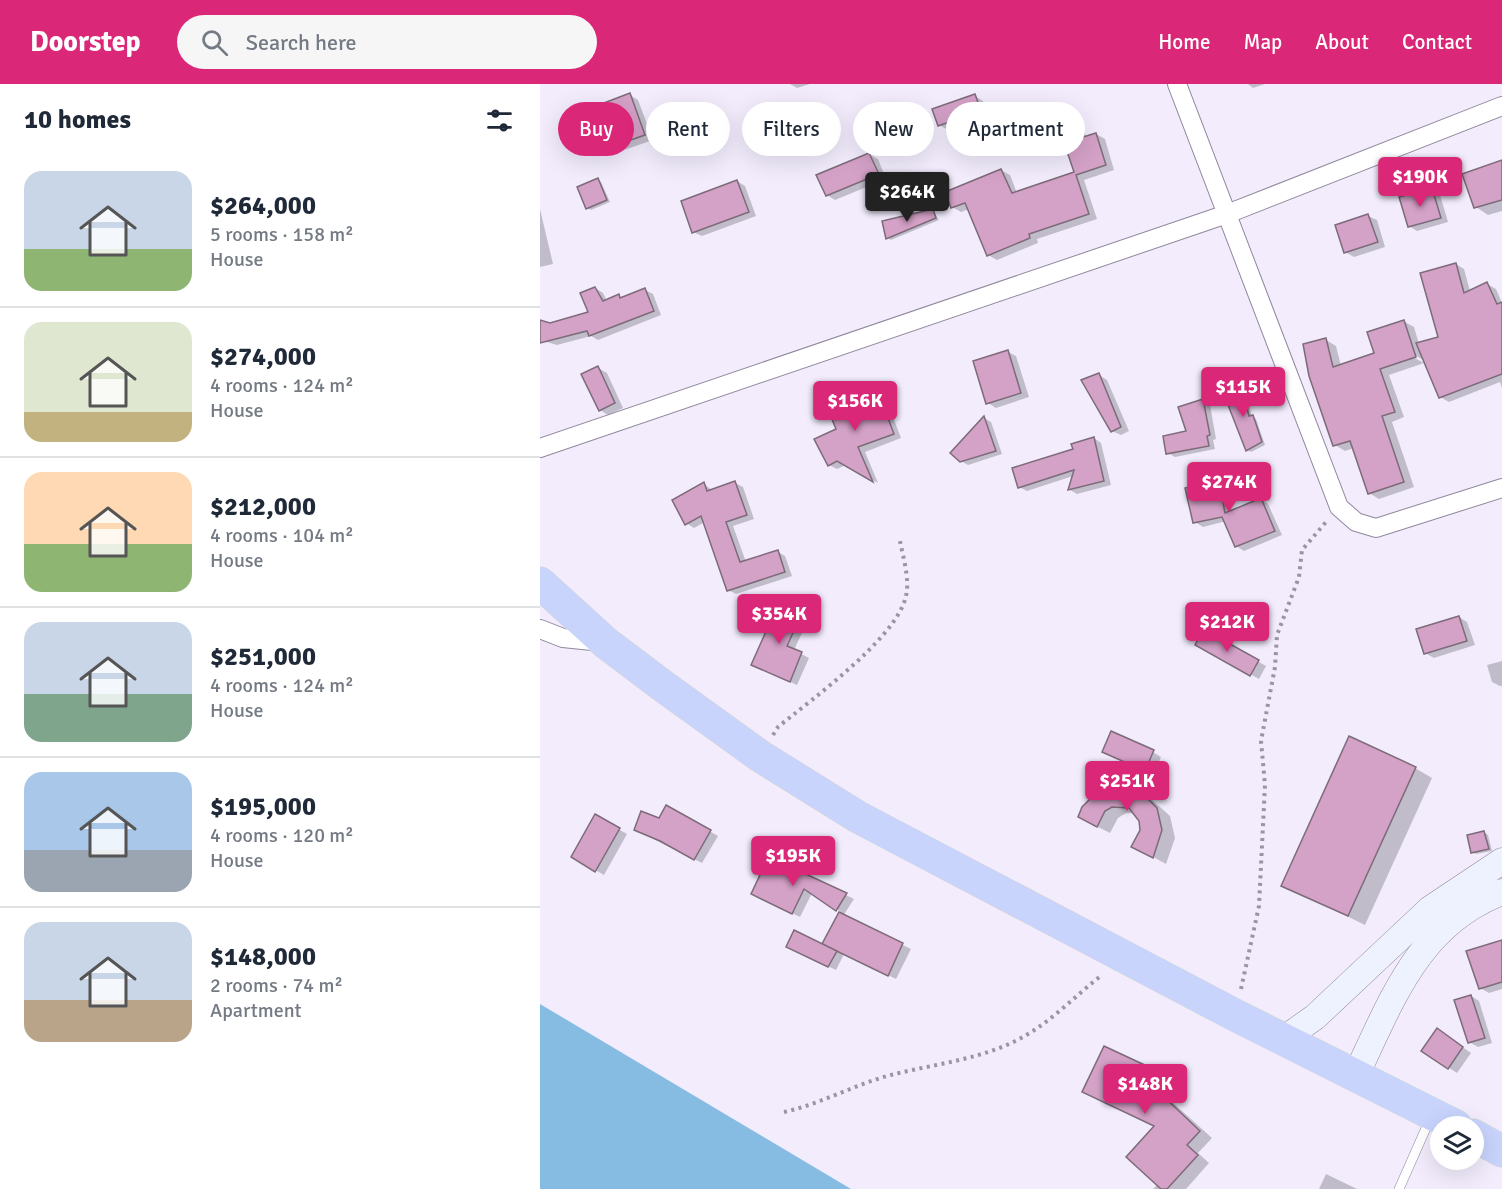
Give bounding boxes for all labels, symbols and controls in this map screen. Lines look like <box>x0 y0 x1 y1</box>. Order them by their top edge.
search box <box>177 15 597 69</box>
text: Doorstep <box>30 25 141 59</box>
icon: search <box>198 26 231 59</box>
text: Search here <box>246 29 357 56</box>
text: Home <box>1158 29 1211 55</box>
text: Map <box>1244 29 1282 55</box>
text: About <box>1315 29 1369 55</box>
text: Contact <box>1402 29 1472 55</box>
chip: Buy <box>558 102 634 156</box>
chip: Rent <box>646 102 730 156</box>
chip: Filters <box>742 102 841 156</box>
chip: New <box>853 102 934 156</box>
chip: Apartment <box>946 102 1085 156</box>
text: 10 homes <box>24 104 131 136</box>
icon: filters <box>483 104 516 137</box>
pin: $190K <box>1378 157 1462 208</box>
text: $190K <box>1392 164 1448 189</box>
pin: $264K <box>865 172 949 223</box>
text: $264K <box>879 179 935 204</box>
text: $264,000 <box>210 190 316 222</box>
icon: home <box>72 195 144 267</box>
text: 5 rooms · 158 m² <box>210 222 354 247</box>
text: House <box>210 247 264 272</box>
text: $274,000 <box>210 341 316 373</box>
icon: home <box>72 346 144 418</box>
pin: $115K <box>1201 367 1285 418</box>
text: 4 rooms · 124 m² <box>210 373 354 398</box>
text: $115K <box>1215 374 1271 399</box>
pin: $156K <box>813 381 897 432</box>
text: $156K <box>827 388 883 413</box>
text: House <box>210 398 264 423</box>
pin: $274K <box>1187 462 1271 513</box>
text: $274K <box>1201 469 1257 494</box>
text: $212,000 <box>210 491 316 523</box>
icon: home <box>72 496 144 568</box>
text: 4 rooms · 104 m² <box>210 523 354 548</box>
text: House <box>210 548 264 573</box>
pin: $354K <box>737 594 821 645</box>
text: $354K <box>751 601 807 626</box>
pin: $212K <box>1185 602 1269 653</box>
text: $212K <box>1199 609 1255 634</box>
text: $251,000 <box>210 641 316 673</box>
icon: home <box>72 646 144 718</box>
text: 4 rooms · 124 m² <box>210 673 354 698</box>
text: House <box>210 698 264 723</box>
pin: $251K <box>1085 761 1169 812</box>
text: $251K <box>1099 768 1155 793</box>
text: $195,000 <box>210 791 316 823</box>
icon: home <box>72 796 144 868</box>
text: 4 rooms · 120 m² <box>210 823 354 848</box>
pin: $195K <box>751 836 835 887</box>
text: $195K <box>765 843 821 868</box>
text: House <box>210 848 264 873</box>
text: $148,000 <box>210 941 316 973</box>
icon: home <box>72 946 144 1018</box>
text: 2 rooms · 74 m² <box>210 973 343 998</box>
text: Apartment <box>210 998 302 1023</box>
pin: $148K <box>1103 1064 1187 1115</box>
text: $148K <box>1117 1071 1173 1096</box>
map controls <box>1430 1116 1484 1170</box>
button: layers <box>1430 1116 1484 1170</box>

